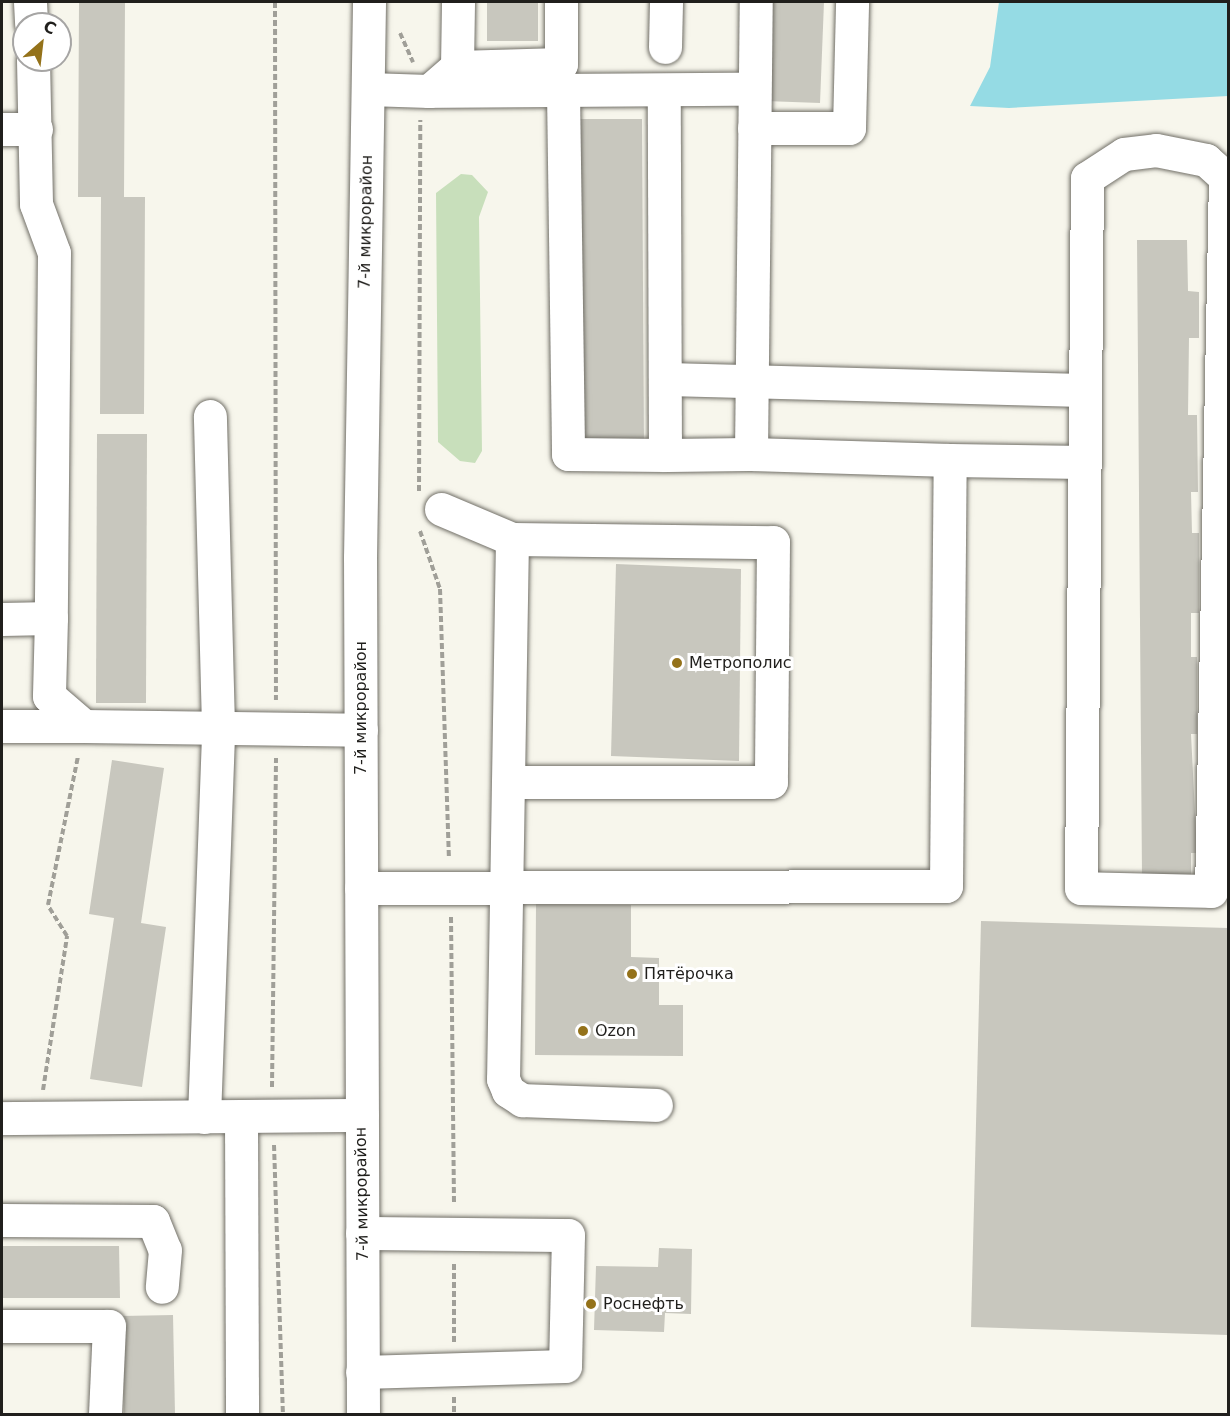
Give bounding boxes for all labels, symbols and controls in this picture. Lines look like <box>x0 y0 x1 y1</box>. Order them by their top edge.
north arrow <box>12 12 72 72</box>
text: С <box>40 16 59 39</box>
street label: 7-й микрорайон <box>355 155 377 289</box>
street label: 7-й микрорайон <box>351 641 371 775</box>
place label: Метрополис <box>689 653 792 673</box>
marker: Метрополис <box>670 656 684 670</box>
place label: Пятёрочка <box>644 964 734 984</box>
marker: Пятёрочка <box>625 967 639 981</box>
place label: Ozon <box>595 1021 636 1041</box>
marker: Ozon <box>576 1024 590 1038</box>
street label: 7-й микрорайон <box>351 1127 373 1261</box>
place label: Роснефть <box>603 1294 684 1314</box>
marker: Роснефть <box>584 1297 598 1311</box>

